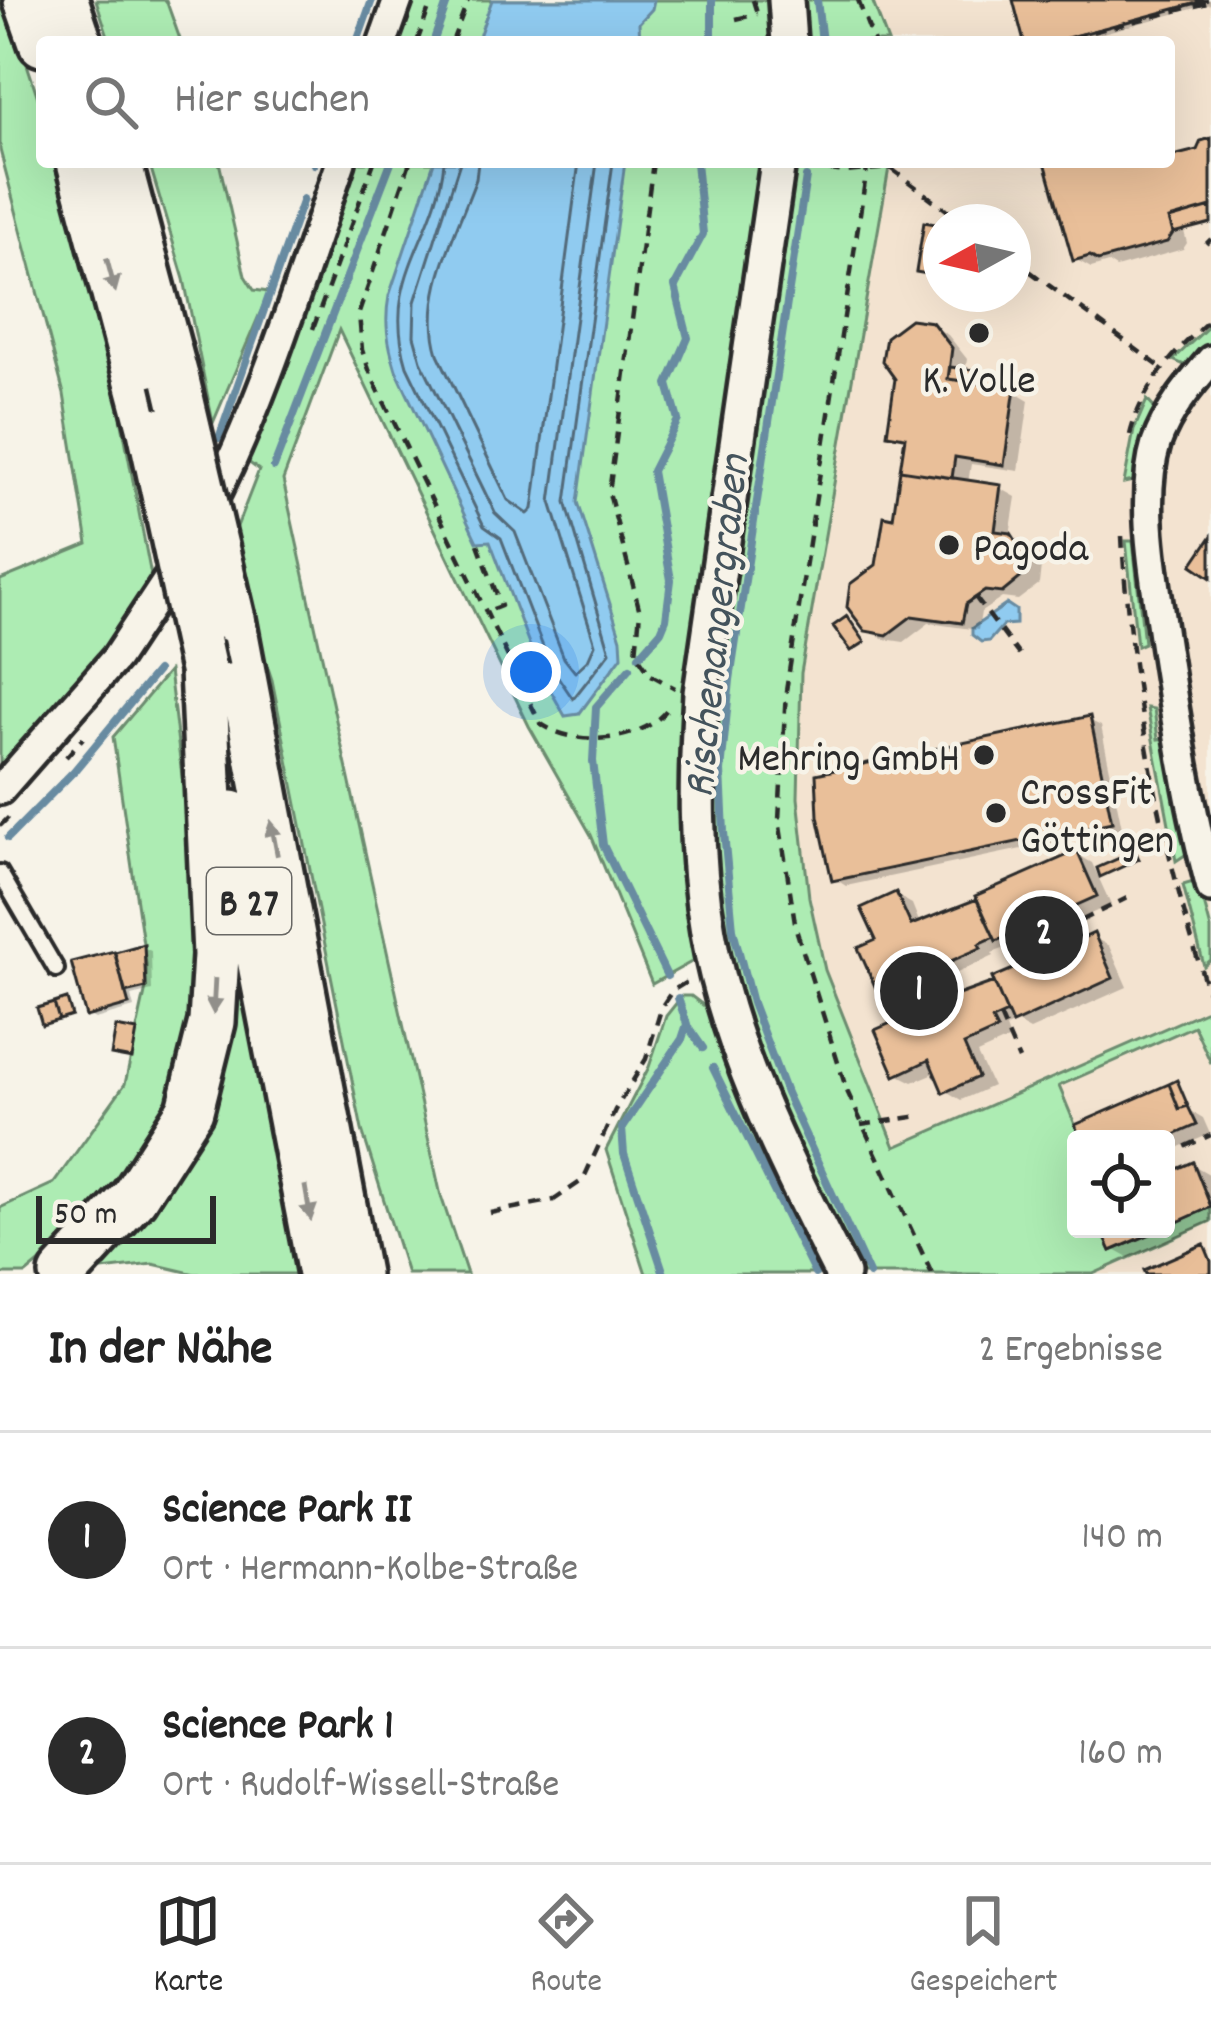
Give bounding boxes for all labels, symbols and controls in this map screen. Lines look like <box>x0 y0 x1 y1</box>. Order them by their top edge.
search box <box>36 36 1175 168</box>
icon: search <box>78 69 144 135</box>
text: Hier suchen <box>174 70 370 134</box>
north arrow <box>923 204 1031 312</box>
one-way arrow <box>102 256 121 293</box>
marker: K. Volle <box>966 320 992 346</box>
place label: K. Volle <box>922 354 1036 414</box>
water label: Rischenangergraben <box>670 451 770 801</box>
place label: Pagoda <box>973 522 1090 582</box>
marker: Pagoda <box>936 532 962 558</box>
your location <box>501 642 561 702</box>
place label: Mehring GmbH <box>737 732 960 792</box>
marker: Mehring GmbH <box>971 742 997 768</box>
place label: CrossFit Göttingen <box>1020 766 1174 874</box>
marker: CrossFit Göttingen <box>983 800 1009 826</box>
one-way arrow <box>264 818 283 856</box>
road number: B 27 <box>207 868 291 934</box>
pin: 2 <box>1005 890 1083 980</box>
pin: 1 <box>880 946 958 1036</box>
one-way arrow <box>204 978 223 1015</box>
map controls <box>1067 1130 1175 1238</box>
button: locate <box>1067 1130 1175 1238</box>
one-way arrow <box>299 1185 318 1222</box>
scale bar <box>36 1190 216 1243</box>
text: 50 m <box>54 1193 118 1240</box>
text: In der Nähe <box>48 1316 272 1388</box>
text: 2 Ergebnisse <box>979 1325 1163 1380</box>
text: Science Park II <box>162 1480 412 1544</box>
text: 1 <box>83 1512 91 1567</box>
text: 140 m <box>1081 1512 1163 1567</box>
text: Ort · Hermann-Kolbe-Straße <box>162 1544 578 1599</box>
text: Science Park 1 <box>162 1696 394 1760</box>
text: 2 <box>78 1728 96 1783</box>
text: 160 m <box>1078 1728 1163 1783</box>
text: Ort · Rudolf-Wissell-Straße <box>162 1760 559 1815</box>
tab: Karte <box>154 1888 223 2007</box>
tab: Route <box>530 1888 602 2007</box>
tab: Gespeichert <box>909 1888 1057 2007</box>

